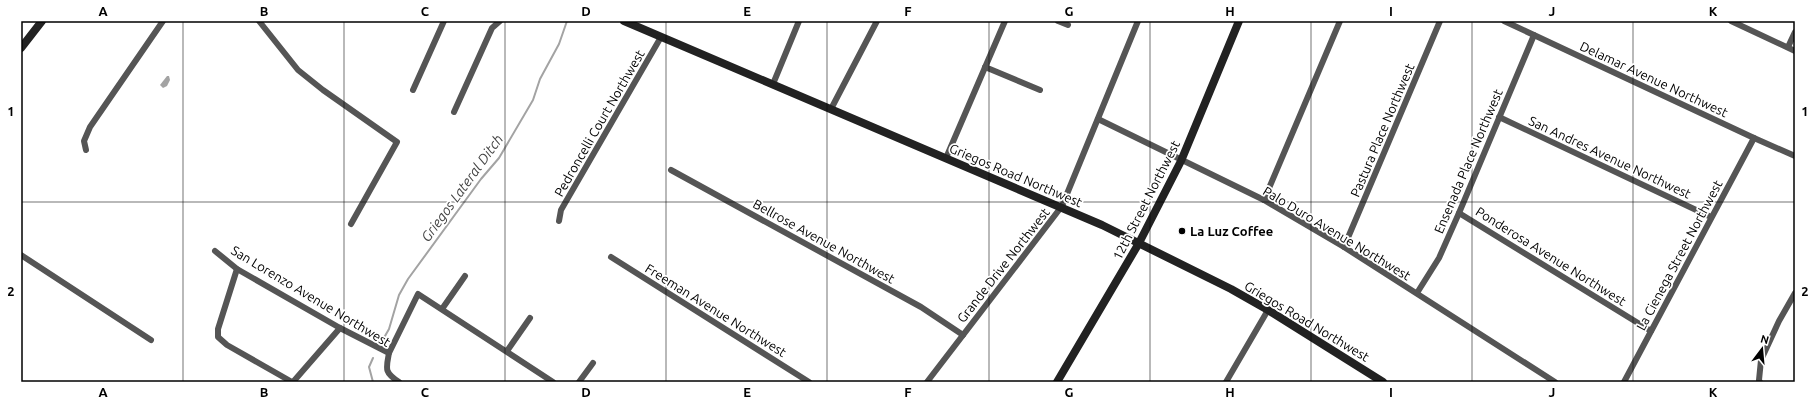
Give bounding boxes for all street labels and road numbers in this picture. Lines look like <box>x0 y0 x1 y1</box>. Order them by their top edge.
street label: Delamar Avenue Northwest <box>1578 39 1730 119</box>
street label: Pedroncelli Court Northwest <box>551 47 647 199</box>
street label: Pastura Place Northwest <box>1348 61 1416 199</box>
street label: Ensenada Place Northwest <box>1431 87 1505 235</box>
street label: San Andres Avenue Northwest <box>1527 113 1693 201</box>
street label: 12th Street Northwest <box>1110 138 1182 262</box>
street label: Griegos Road Northwest <box>948 141 1084 209</box>
street label: La Cienega Street Northwest <box>1633 178 1725 332</box>
street label: Palo Duro Avenue Northwest <box>1261 183 1413 283</box>
street label: Bellrose Avenue Northwest <box>751 196 897 286</box>
street label: Ponderosa Avenue Northwest <box>1473 204 1629 308</box>
street label: Grande Drive Northwest <box>954 205 1052 325</box>
street label: San Lorenzo Avenue Northwest <box>229 243 393 349</box>
street label: Freeman Avenue Northwest <box>643 261 789 359</box>
street label: Griegos Road Northwest <box>1242 278 1372 364</box>

